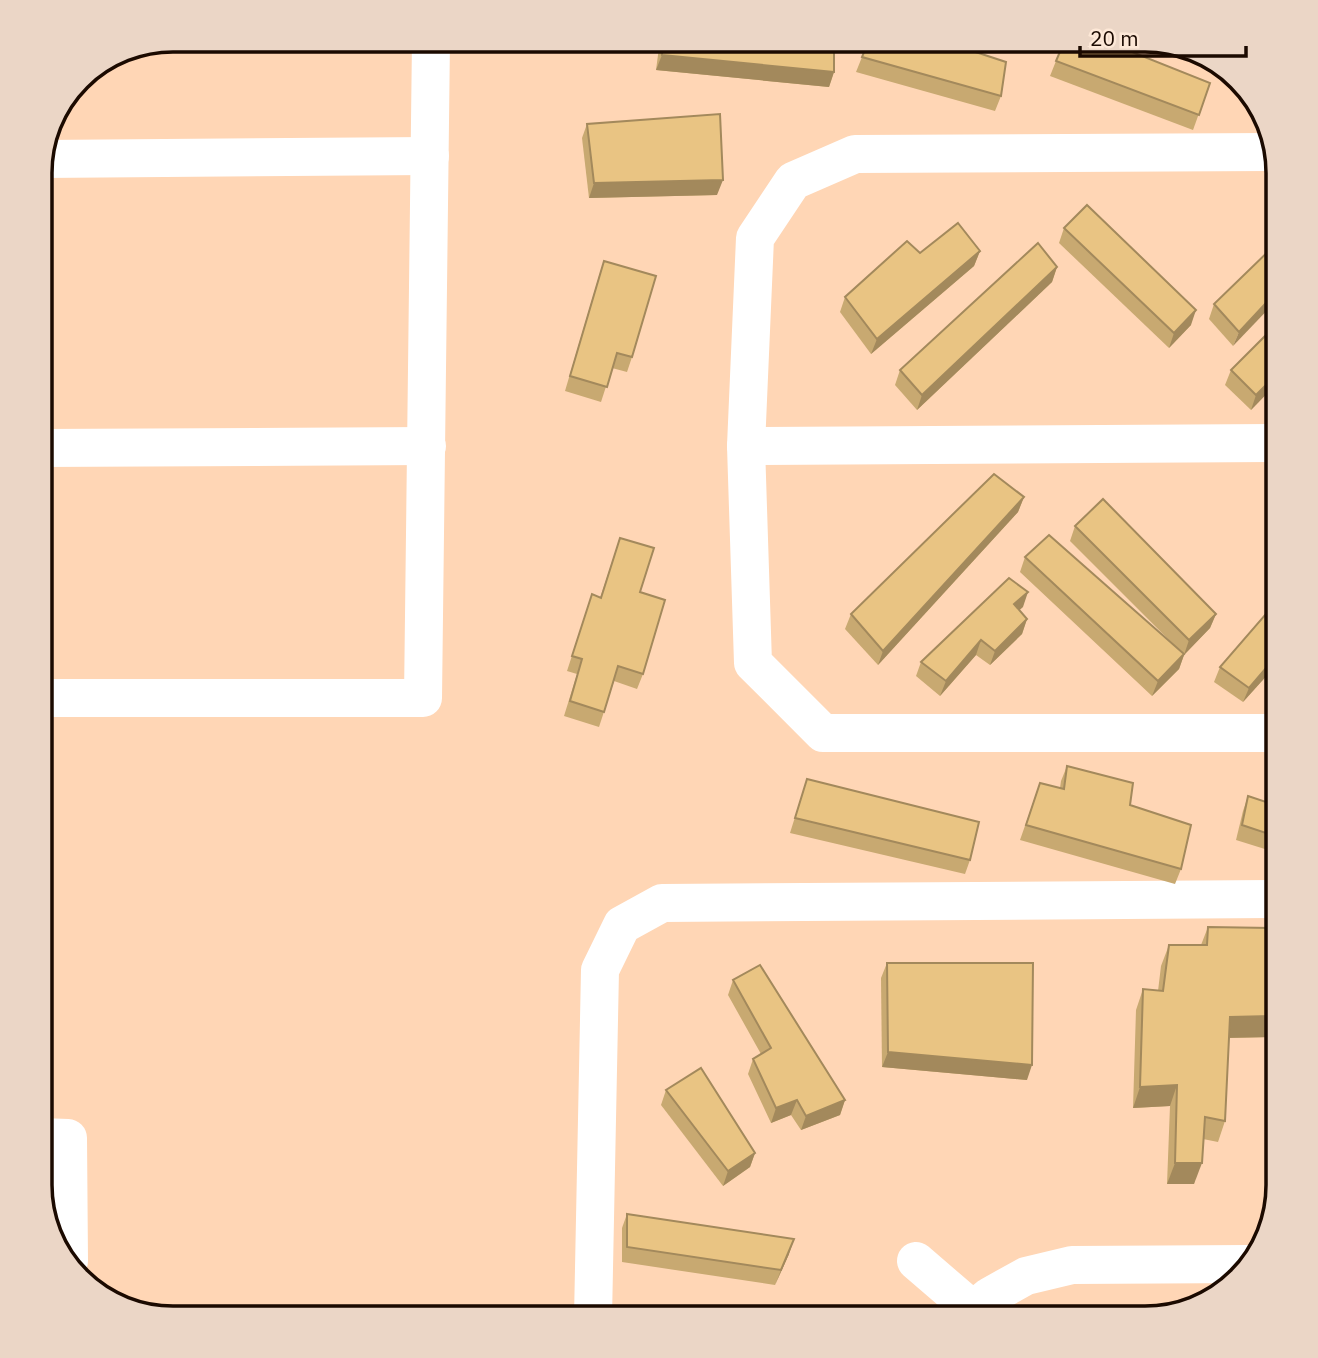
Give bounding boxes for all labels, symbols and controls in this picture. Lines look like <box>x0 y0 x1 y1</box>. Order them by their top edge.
scale bar <box>1080 14 1246 58</box>
text: 20 m <box>1090 24 1139 52</box>

